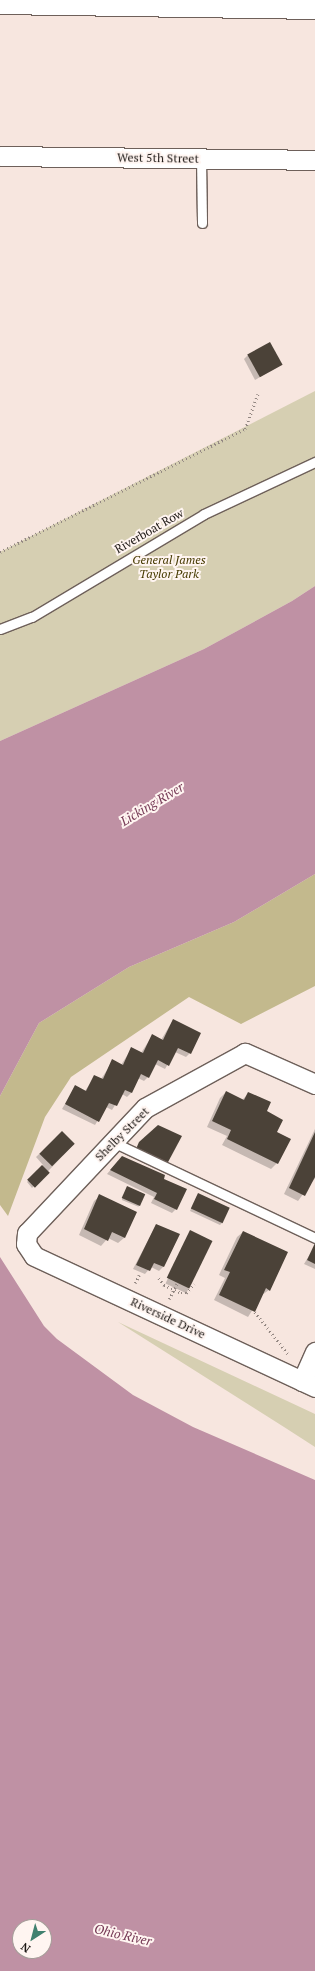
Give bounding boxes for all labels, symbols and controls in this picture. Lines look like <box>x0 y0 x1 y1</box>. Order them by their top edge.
street label: West 5th Street <box>117 150 199 166</box>
street label: Riverboat Row <box>112 506 186 556</box>
park label: General James Taylor Park <box>132 553 206 581</box>
water label: Licking River <box>118 779 186 829</box>
street label: Shelby Street <box>92 1104 152 1164</box>
street label: Riverside Drive <box>128 1294 208 1342</box>
north arrow <box>12 1919 52 1959</box>
water label: Ohio River <box>93 1921 153 1949</box>
text: N <box>18 1940 33 1956</box>

